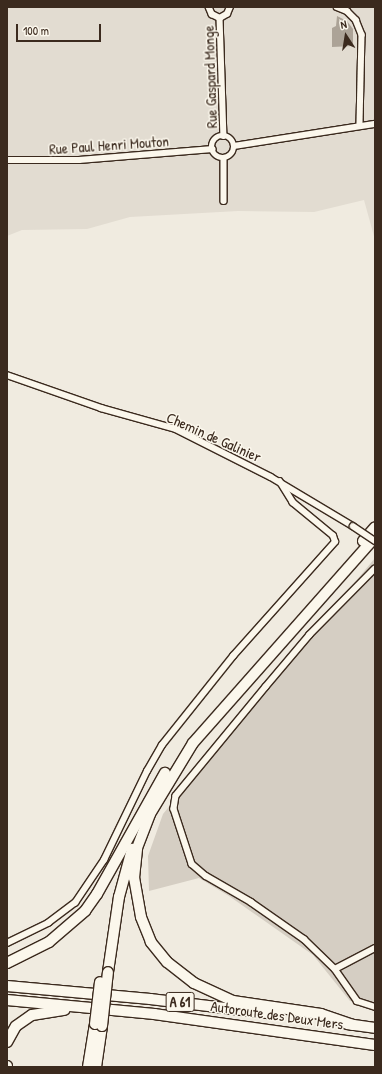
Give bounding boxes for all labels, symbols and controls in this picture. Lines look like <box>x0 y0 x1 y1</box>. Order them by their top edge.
scale bar <box>18 16 103 42</box>
north arrow <box>326 16 366 56</box>
text: N <box>339 17 348 32</box>
text: 100 m <box>23 22 49 39</box>
street label: Rue Gaspard Monge <box>199 25 221 129</box>
street label: Rue Paul Henri Mouton <box>48 132 170 158</box>
street label: Chemin de Galinier <box>164 408 264 466</box>
road number: A 61 <box>165 990 195 1014</box>
street label: Autoroute des Deux Mers <box>210 997 344 1033</box>

